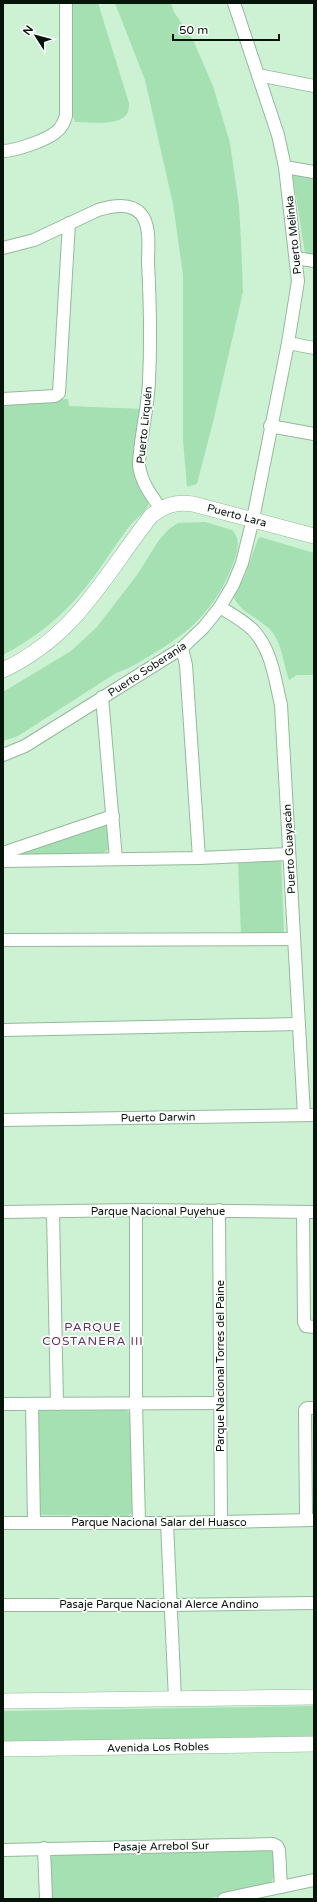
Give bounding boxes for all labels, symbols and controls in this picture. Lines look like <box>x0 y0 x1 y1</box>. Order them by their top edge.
north arrow <box>16 16 56 56</box>
scale bar <box>173 16 279 42</box>
text: N <box>20 23 36 38</box>
text: 50 m <box>179 23 208 37</box>
street label: Puerto Melinka <box>283 195 304 275</box>
street label: Puerto Lirquén <box>134 386 155 464</box>
street label: Puerto Lara <box>206 501 268 530</box>
street label: Puerto Soberanía <box>106 639 189 700</box>
street label: Puerto Guayacán <box>281 804 298 894</box>
street label: Puerto Darwin <box>120 1110 196 1125</box>
street label: Parque Nacional Puyehue <box>91 1205 225 1218</box>
street label: Parque Nacional Torres del Paine <box>214 1280 227 1452</box>
district label: PARQUE COSTANERA III <box>42 1320 144 1348</box>
street label: Parque Nacional Salar del Huasco <box>71 1516 247 1529</box>
street label: Pasaje Parque Nacional Alerce Andino <box>59 1598 259 1611</box>
street label: Avenida Los Robles <box>107 1740 209 1755</box>
street label: Pasaje Arrebol Sur <box>113 1839 210 1854</box>

